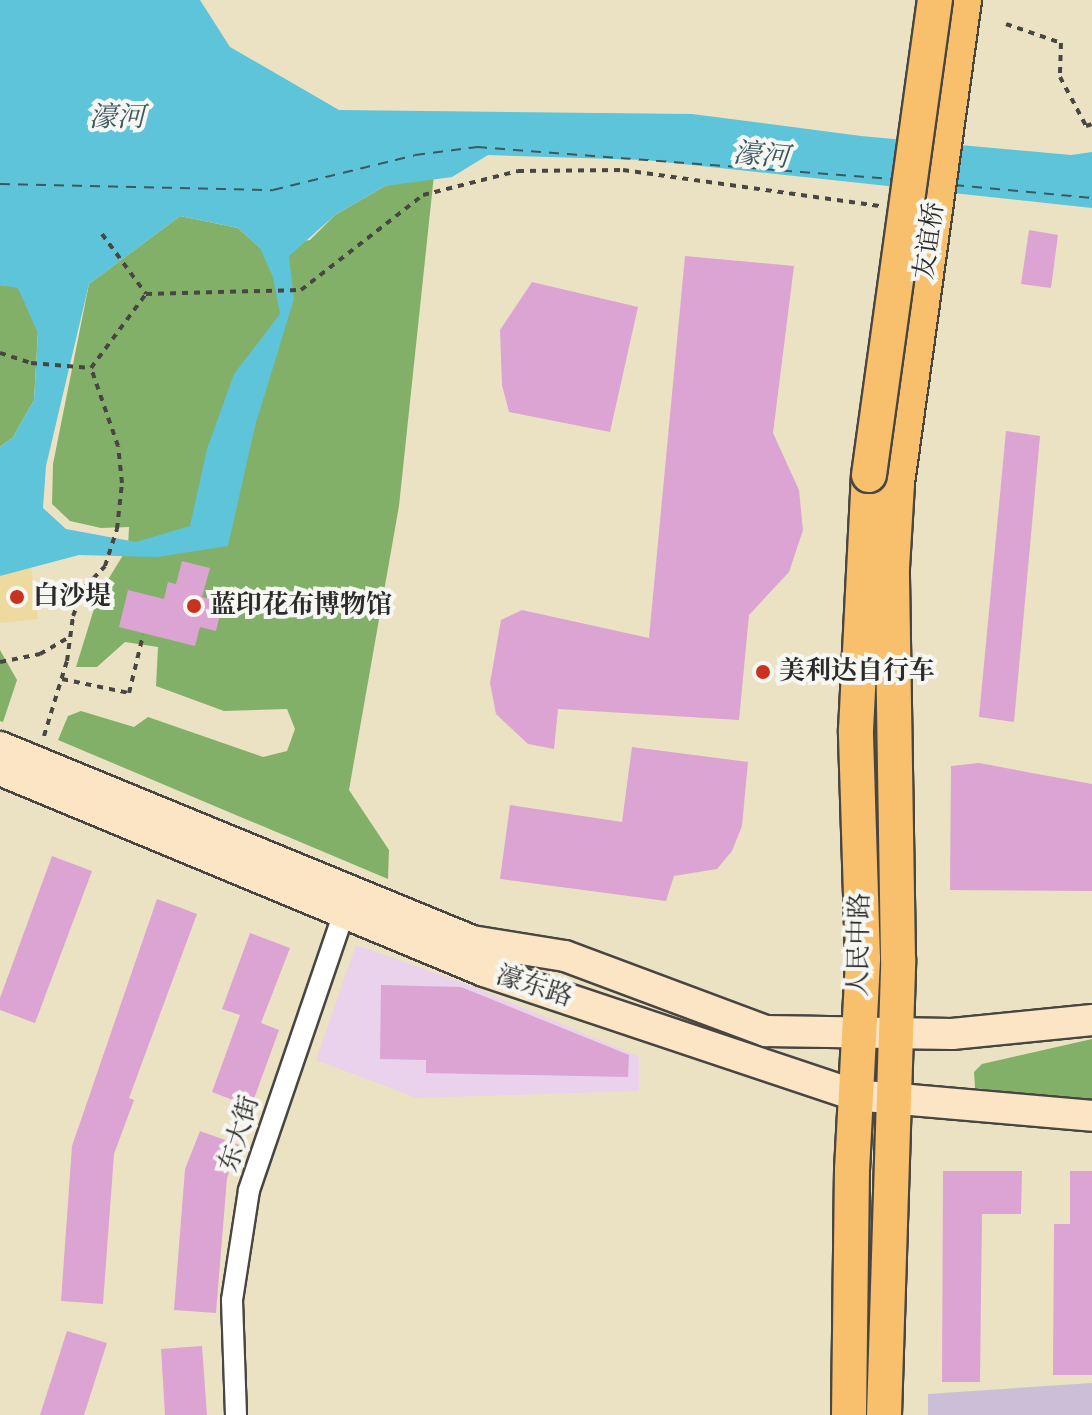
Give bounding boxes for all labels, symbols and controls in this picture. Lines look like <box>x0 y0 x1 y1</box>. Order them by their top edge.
water label: 濠河 <box>89 101 145 135</box>
water label: 濠河 <box>732 137 790 175</box>
street label: 友谊桥 <box>909 200 951 282</box>
place label: 白沙堤 <box>33 581 111 613</box>
marker: 白沙堤 <box>8 588 26 606</box>
place label: 蓝印花布博物馆 <box>210 590 392 622</box>
marker: 蓝印花布博物馆 <box>185 597 203 615</box>
place label: 美利达自行车 <box>779 656 935 688</box>
marker: 美利达自行车 <box>754 663 772 681</box>
street label: 人民中路 <box>843 893 877 997</box>
street label: 濠东路 <box>492 960 576 1014</box>
street label: 东大街 <box>214 1092 266 1176</box>

